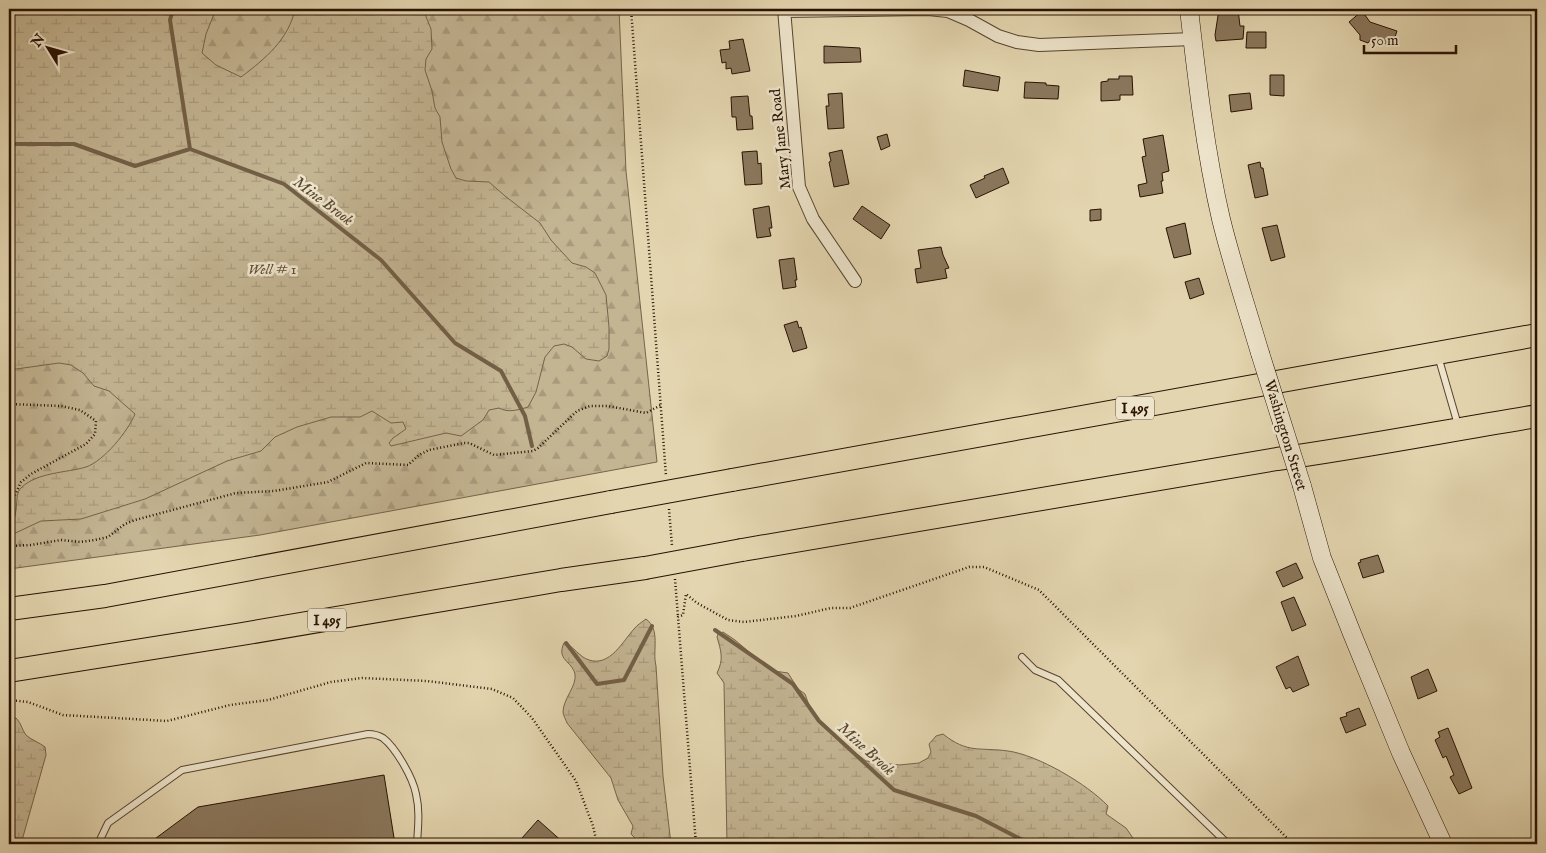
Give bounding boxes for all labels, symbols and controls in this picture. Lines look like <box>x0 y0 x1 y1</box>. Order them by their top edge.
north arrow <box>22 22 72 72</box>
scale bar <box>1364 22 1456 54</box>
text: N <box>27 31 49 52</box>
text: 50 m <box>1371 31 1399 50</box>
street label: Mary Jane Road <box>766 87 795 190</box>
water label: Mine Brook <box>289 172 357 231</box>
park label: Well # 1 <box>248 260 296 279</box>
street label: Washington Street <box>1260 377 1311 493</box>
road number: I 495 <box>1116 396 1154 419</box>
road number: I 495 <box>308 608 346 632</box>
water label: Mine Brook <box>833 719 899 781</box>

